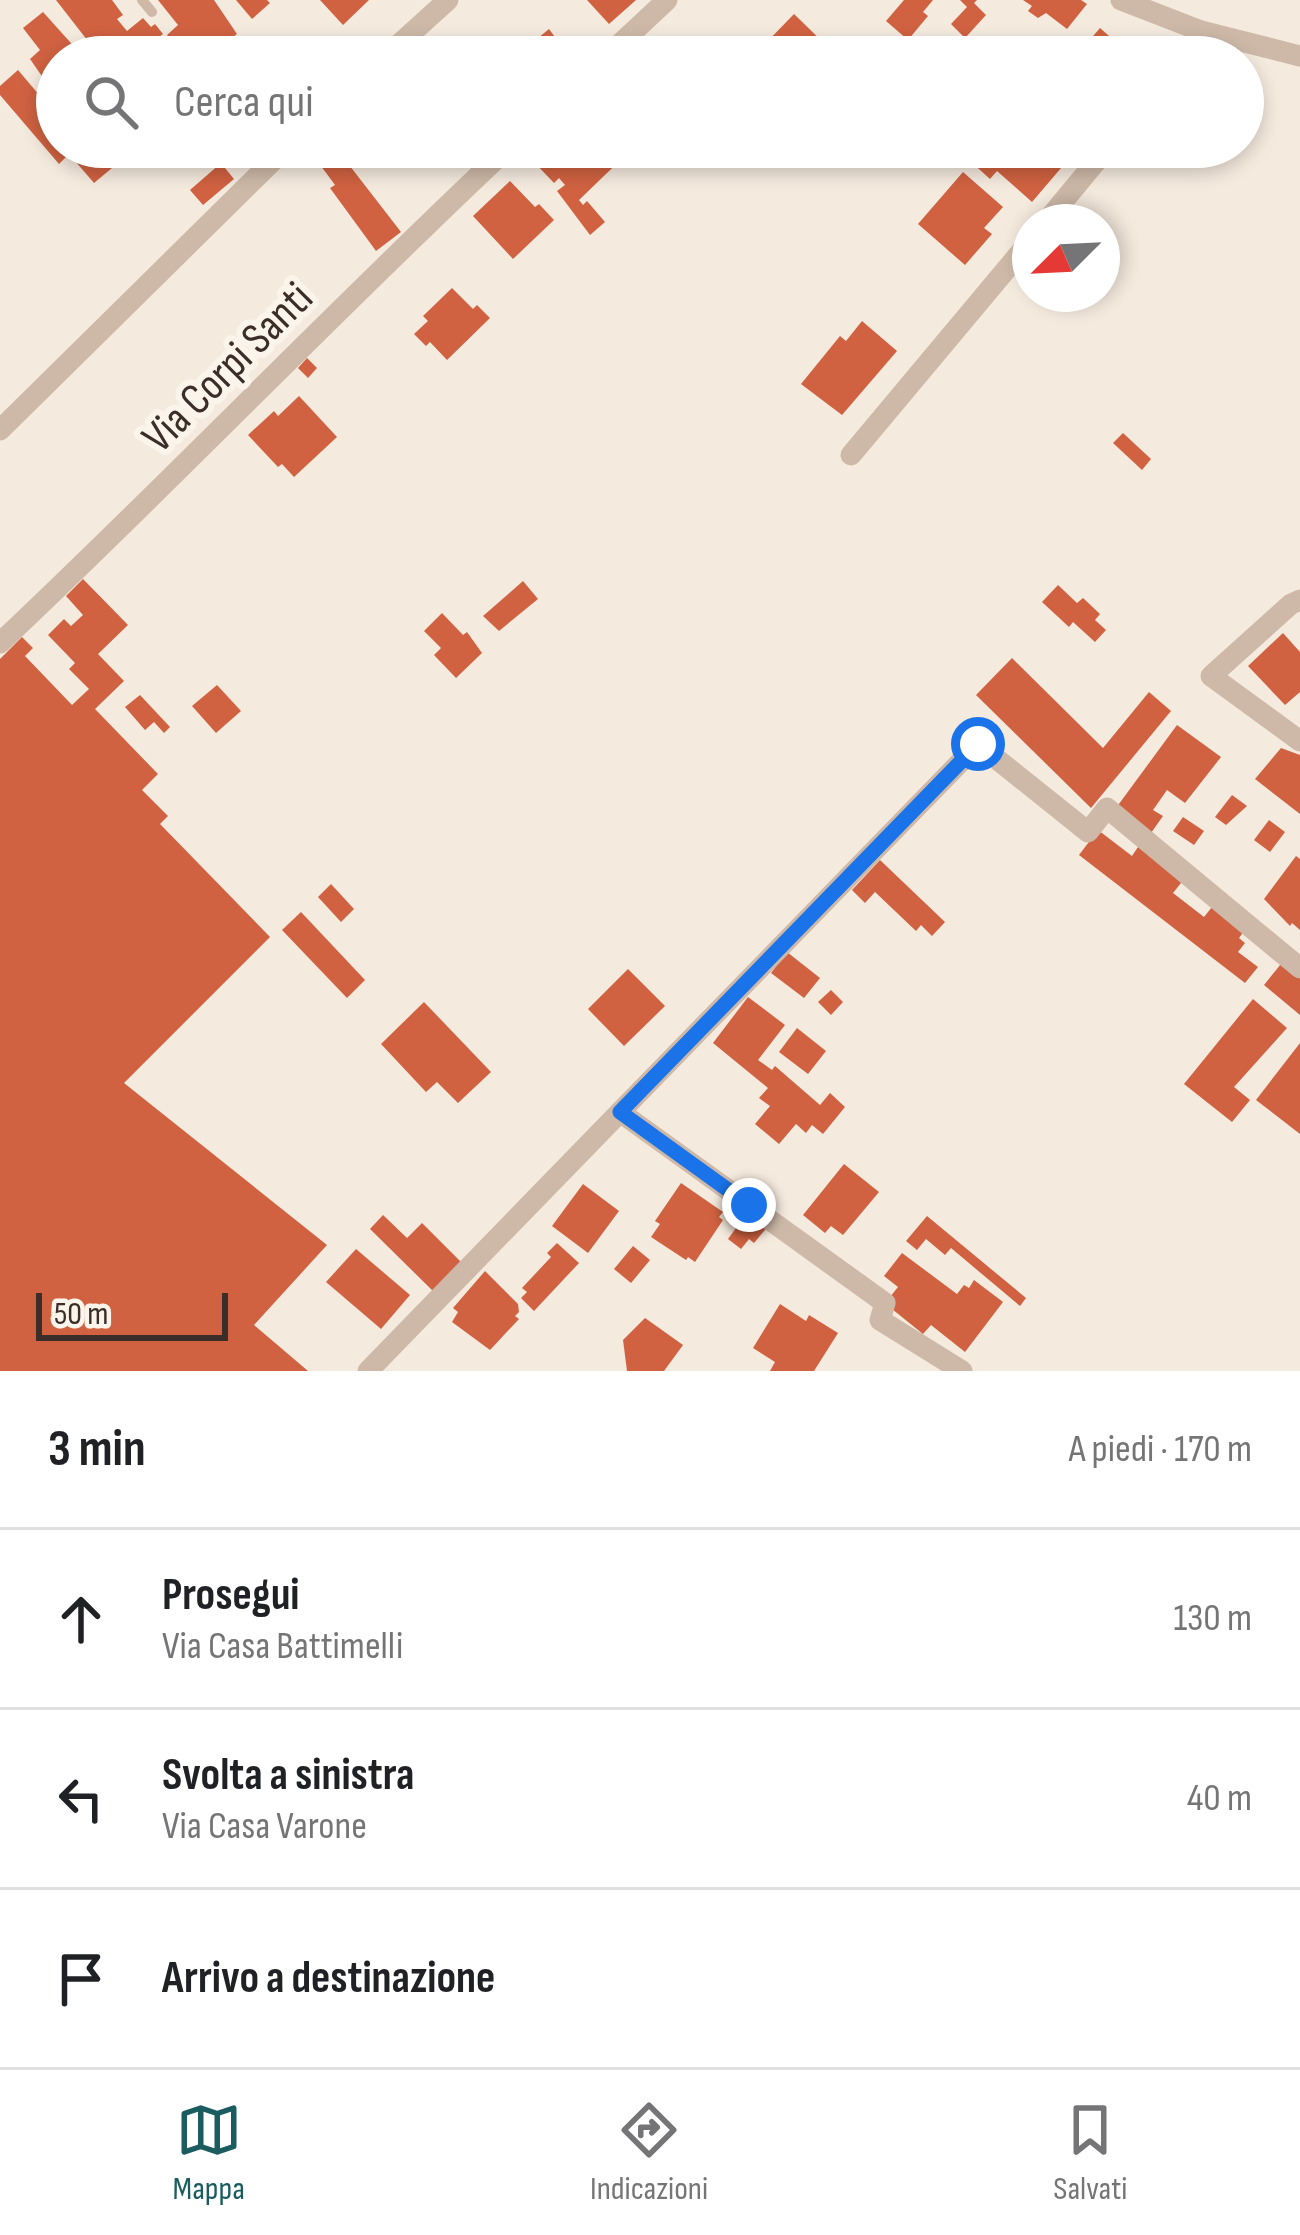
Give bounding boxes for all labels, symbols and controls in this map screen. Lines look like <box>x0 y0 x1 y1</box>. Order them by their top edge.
search box <box>36 36 1264 168</box>
icon: search <box>78 69 144 135</box>
text: Cerca qui <box>174 75 314 130</box>
north arrow <box>1012 204 1120 312</box>
street label: Via Corpi Santi <box>131 271 325 465</box>
route start <box>951 717 1005 771</box>
route end <box>722 1178 776 1232</box>
scale bar <box>36 1287 228 1340</box>
text: 50 m <box>54 1294 108 1334</box>
text: 3 min <box>48 1419 146 1480</box>
text: A piedi · 170 m <box>1069 1426 1252 1473</box>
text: Prosegui <box>162 1568 300 1623</box>
icon: ahead <box>48 1586 114 1652</box>
text: 130 m <box>1173 1595 1252 1642</box>
text: Via Casa Battimelli <box>162 1623 403 1670</box>
text: Svolta a sinistra <box>162 1748 414 1803</box>
icon: left <box>48 1766 114 1832</box>
text: 40 m <box>1187 1775 1252 1822</box>
text: Via Casa Varone <box>162 1803 367 1850</box>
icon: arrive <box>48 1946 114 2012</box>
text: Arrivo a destinazione <box>162 1951 495 2006</box>
tab: Mappa <box>173 2097 245 2209</box>
tab: Indicazioni <box>590 2097 708 2209</box>
tab: Salvati <box>1053 2097 1127 2209</box>

